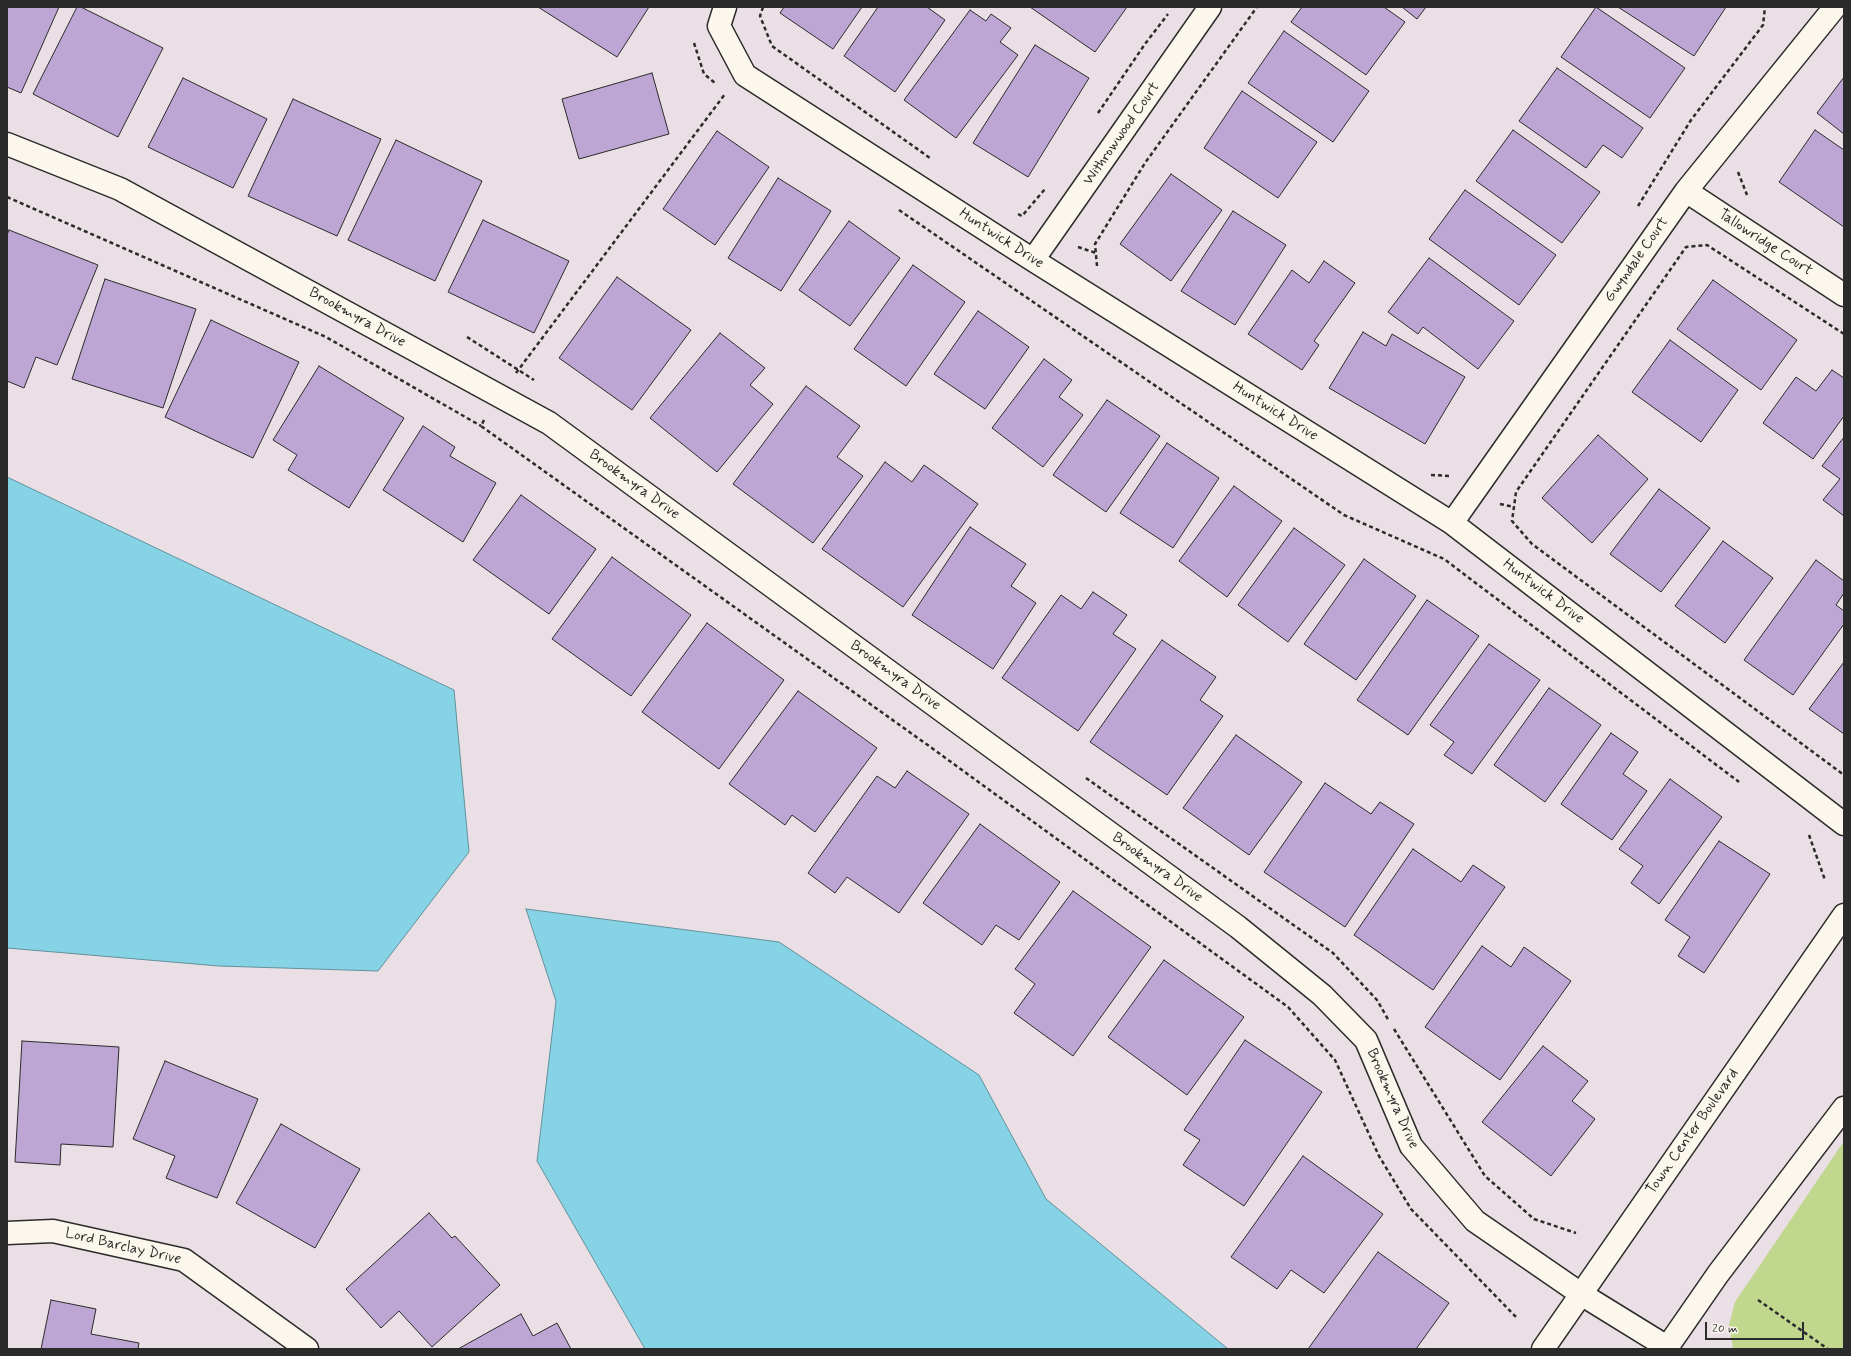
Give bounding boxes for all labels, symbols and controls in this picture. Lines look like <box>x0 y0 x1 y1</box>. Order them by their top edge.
street label: Withrowwood Court <box>1080 79 1164 189</box>
street label: Huntwick Drive <box>955 205 1047 273</box>
street label: Tallowridge Court <box>1714 206 1816 280</box>
street label: Gwyndale Court <box>1601 214 1673 306</box>
street label: Brookmyra Drive <box>306 284 408 352</box>
street label: Huntwick Drive <box>1229 379 1321 445</box>
street label: Brookmyra Drive <box>585 446 683 524</box>
street label: Huntwick Drive <box>1499 555 1587 629</box>
street label: Brookmyra Drive <box>846 637 944 715</box>
street label: Brookmyra Drive <box>1108 829 1206 907</box>
street label: Brookmyra Drive <box>1362 1046 1422 1152</box>
street label: Town Center Boulevard <box>1643 1066 1743 1198</box>
street label: Lord Barclay Drive <box>63 1225 183 1269</box>
scale bar <box>1707 1314 1806 1340</box>
text: 20 m <box>1712 1321 1738 1337</box>

